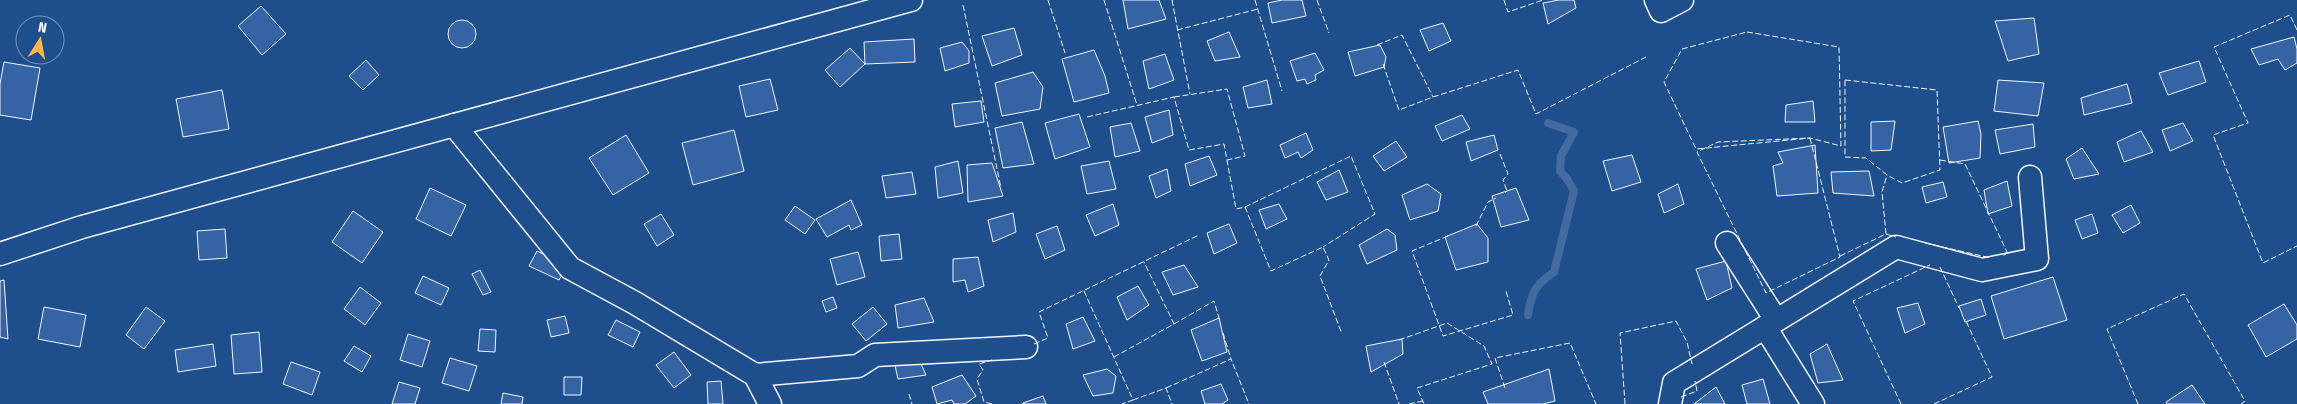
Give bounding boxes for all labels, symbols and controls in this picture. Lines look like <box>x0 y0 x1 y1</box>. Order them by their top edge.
north arrow <box>15 15 65 65</box>
text: N <box>37 19 48 37</box>

